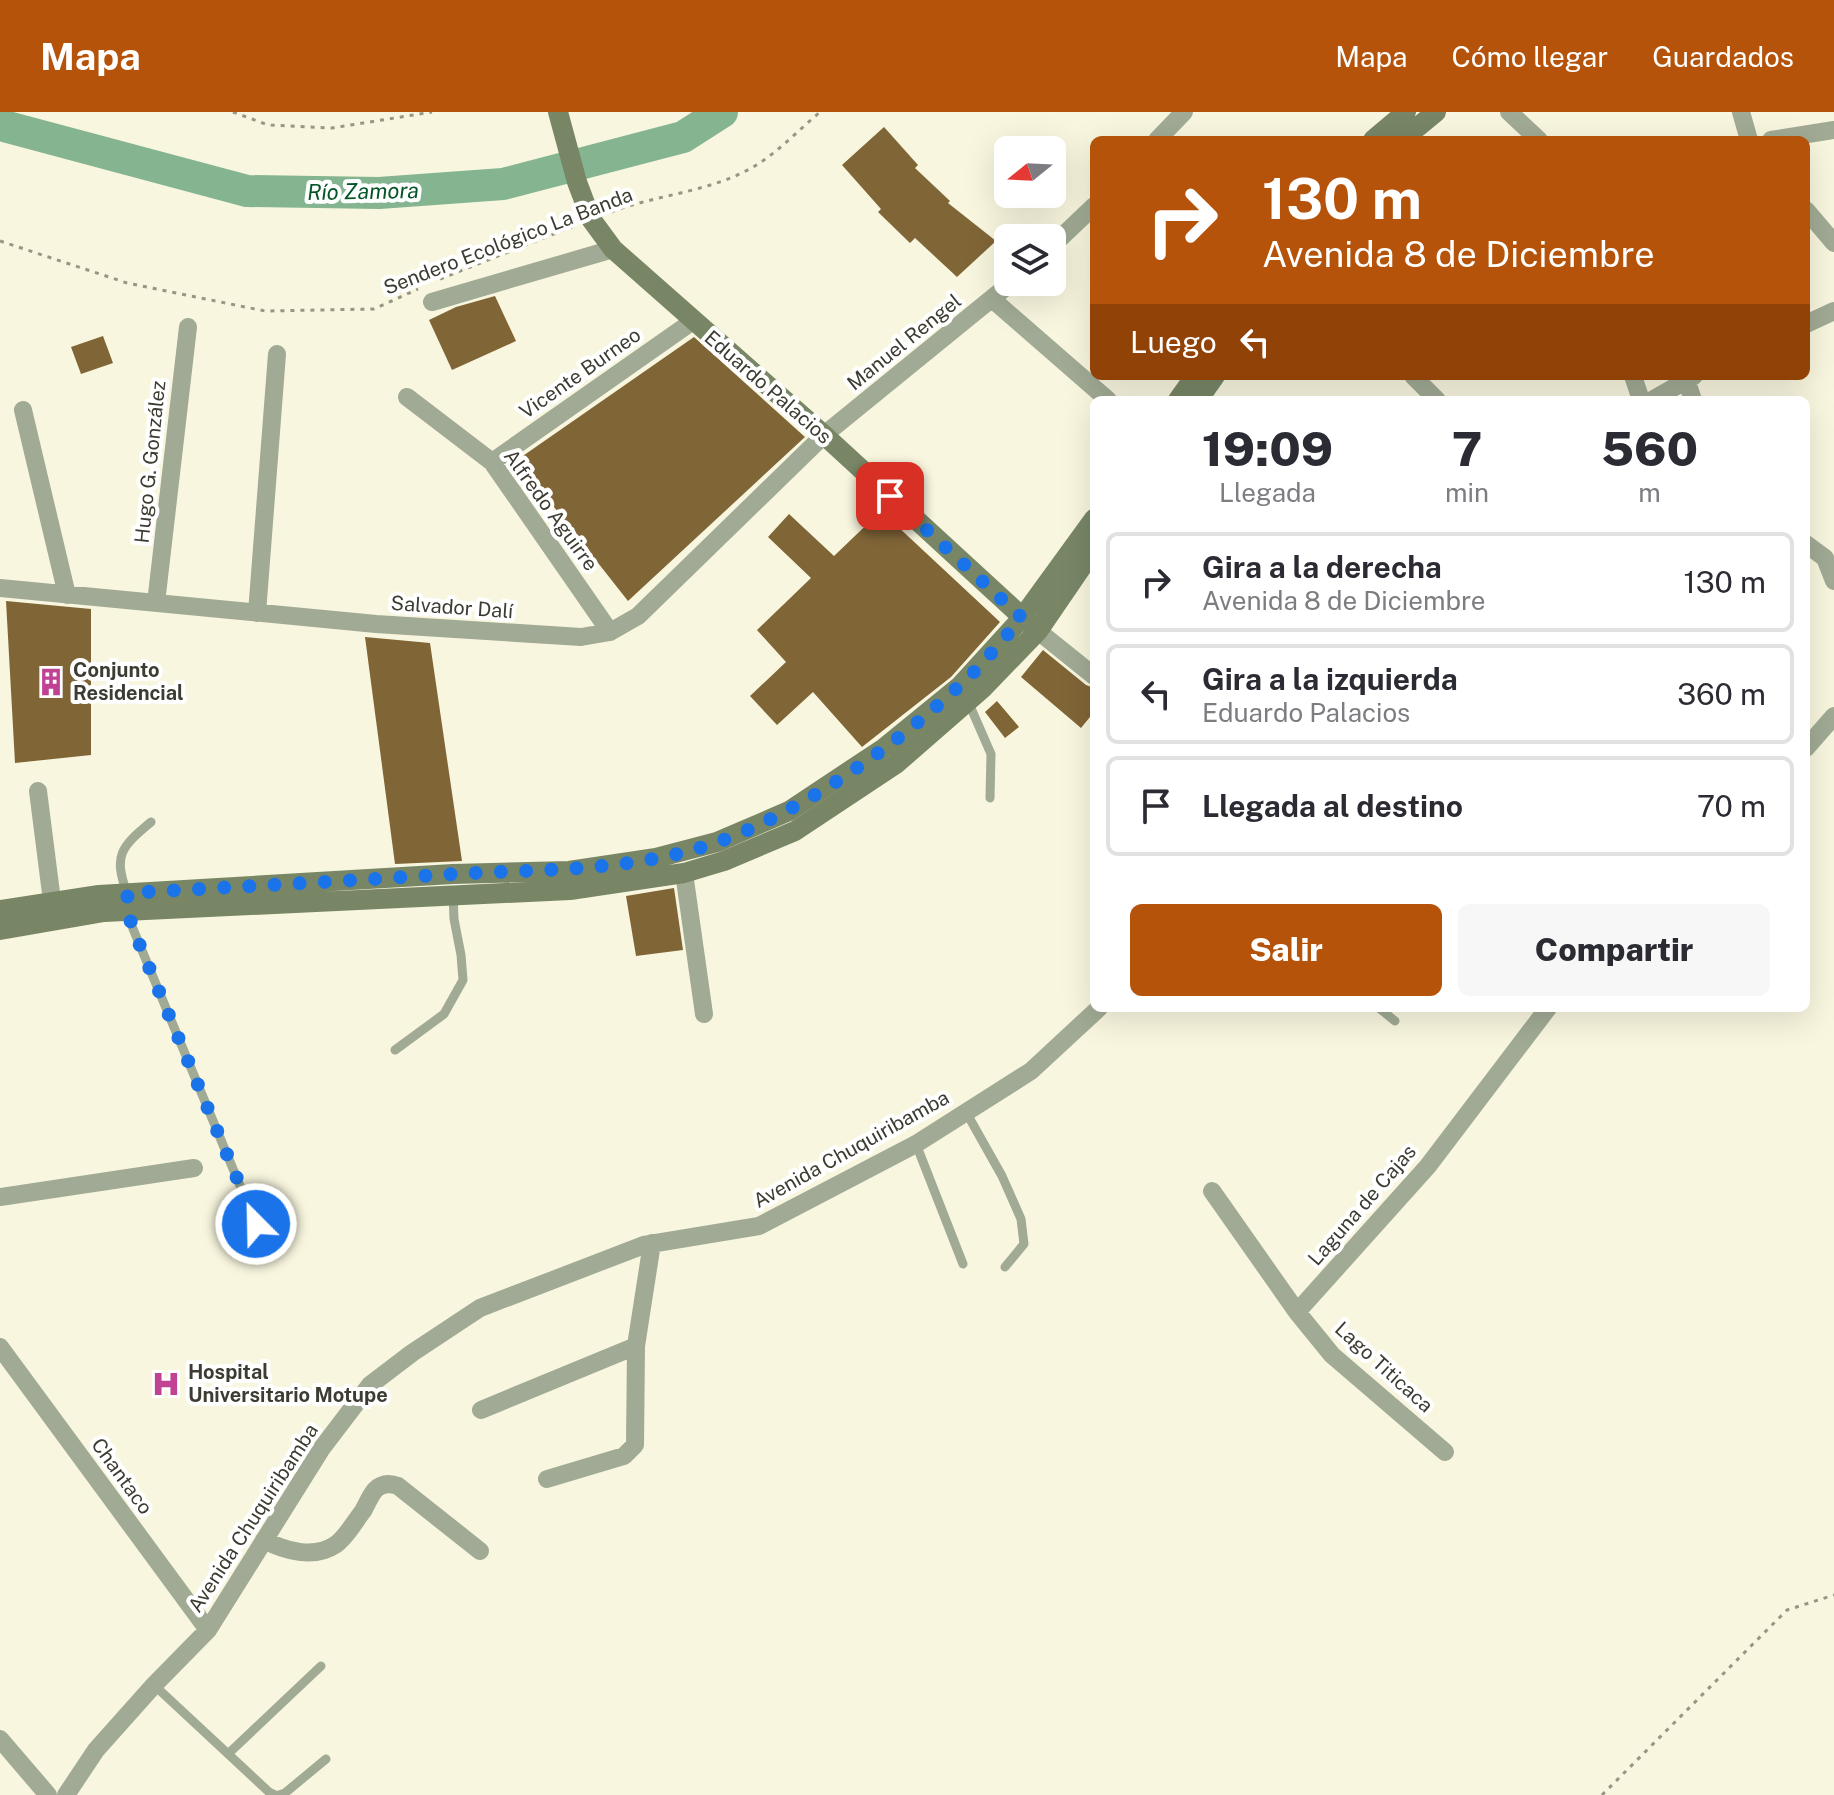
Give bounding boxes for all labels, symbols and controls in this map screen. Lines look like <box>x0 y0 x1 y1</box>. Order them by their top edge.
text: Mapa <box>40 34 141 79</box>
text: Mapa <box>1335 40 1407 73</box>
text: Cómo llegar <box>1451 40 1608 73</box>
text: Guardados <box>1652 40 1794 73</box>
north arrow <box>994 136 1066 208</box>
map controls <box>994 136 1066 296</box>
text: 130 m <box>1262 166 1422 232</box>
icon: right <box>1130 168 1234 272</box>
water label: Río Zamora <box>307 177 419 205</box>
street label: Sendero Ecológico La Banda <box>380 182 636 300</box>
button: layers <box>994 224 1066 296</box>
text: Avenida 8 de Diciembre <box>1262 233 1655 275</box>
street label: Manuel Rengel <box>842 289 966 395</box>
icon: left <box>1233 320 1277 364</box>
street label: Vicente Burneo <box>515 322 645 424</box>
text: Luego <box>1130 324 1217 360</box>
street label: Eduardo Palacios <box>700 325 836 449</box>
street label: Hugo G. González <box>130 379 170 545</box>
text: 19:09 <box>1202 420 1333 477</box>
text: 7 <box>1452 420 1482 477</box>
text: 560 <box>1601 420 1698 477</box>
street label: Alfredo Aguirre <box>499 445 603 575</box>
pin <box>856 462 924 530</box>
icon: arrive <box>868 474 912 518</box>
text: Llegada <box>1219 477 1316 508</box>
text: min <box>1445 477 1489 508</box>
text: m <box>1638 477 1661 508</box>
text: Gira a la derecha <box>1202 549 1442 585</box>
icon: right <box>1134 560 1178 604</box>
text: 130 m <box>1683 564 1766 600</box>
text: Avenida 8 de Diciembre <box>1202 585 1486 616</box>
street label: Salvador Dalí <box>390 591 515 623</box>
place label: Conjunto Residencial <box>73 658 184 705</box>
text: Gira a la izquierda <box>1202 661 1458 697</box>
building icon: Conjunto Residencial <box>36 667 66 697</box>
icon: left <box>1134 672 1178 716</box>
text: 360 m <box>1677 676 1766 712</box>
text: Eduardo Palacios <box>1202 697 1410 728</box>
icon: arrive <box>1134 784 1178 828</box>
text: Llegada al destino <box>1202 788 1463 824</box>
text: 70 m <box>1697 788 1766 824</box>
button: Salir <box>1130 904 1442 996</box>
button: Compartir <box>1458 904 1770 996</box>
street label: Avenida Chuquiribamba <box>749 1085 953 1213</box>
street label: Laguna de Cajas <box>1303 1140 1421 1270</box>
position arrow <box>214 1182 298 1266</box>
street label: Lago Titicaca <box>1330 1317 1438 1417</box>
place label: Hospital Universitario Motupe <box>188 1360 388 1407</box>
hospital icon: Hospital Universitario Motupe <box>151 1369 181 1399</box>
street label: Avenida Chuquiribamba <box>183 1419 323 1617</box>
street label: Chantaco <box>86 1433 158 1519</box>

